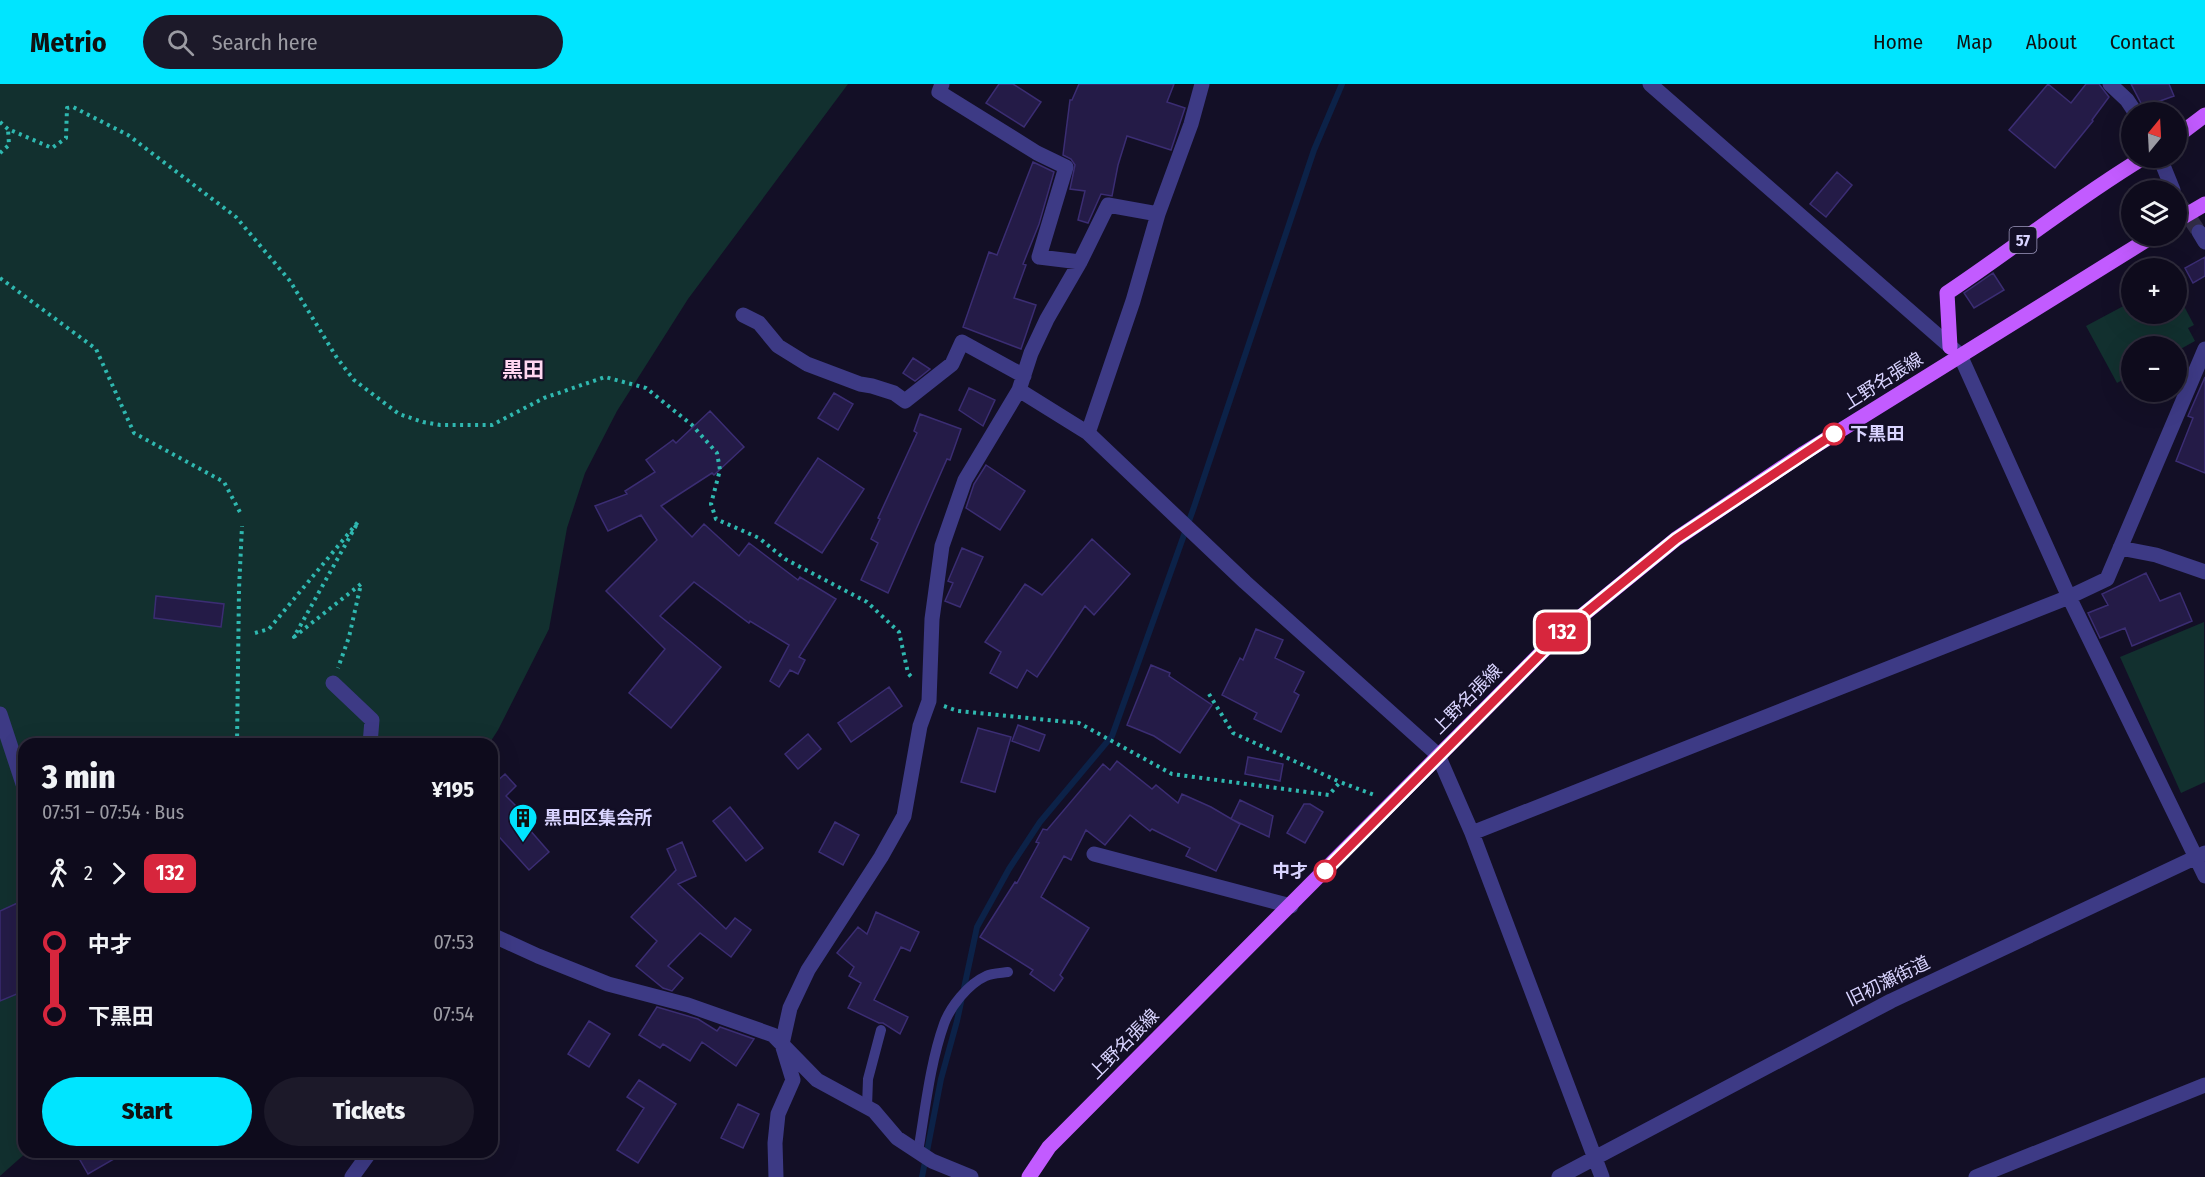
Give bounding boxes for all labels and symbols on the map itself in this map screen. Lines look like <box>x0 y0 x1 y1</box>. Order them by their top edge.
north arrow <box>2121 102 2187 168</box>
road number: 57 <box>2010 227 2036 253</box>
street label: 上野名張線 <box>1839 348 1927 414</box>
district label: 黒田 <box>502 357 544 383</box>
marker: 下黒田 <box>1823 423 1845 445</box>
place label: 下黒田 <box>1850 423 1904 445</box>
line badge: 132 <box>1528 612 1596 652</box>
street label: 上野名張線 <box>1427 659 1507 739</box>
building icon: 黒田区集会所 <box>507 802 539 844</box>
place label: 黒田区集会所 <box>544 807 652 829</box>
place label: 中才 <box>1272 860 1308 882</box>
marker: 中才 <box>1314 860 1336 882</box>
street label: 旧初瀬街道 <box>1843 951 1933 1011</box>
street label: 上野名張線 <box>1084 1004 1164 1084</box>

